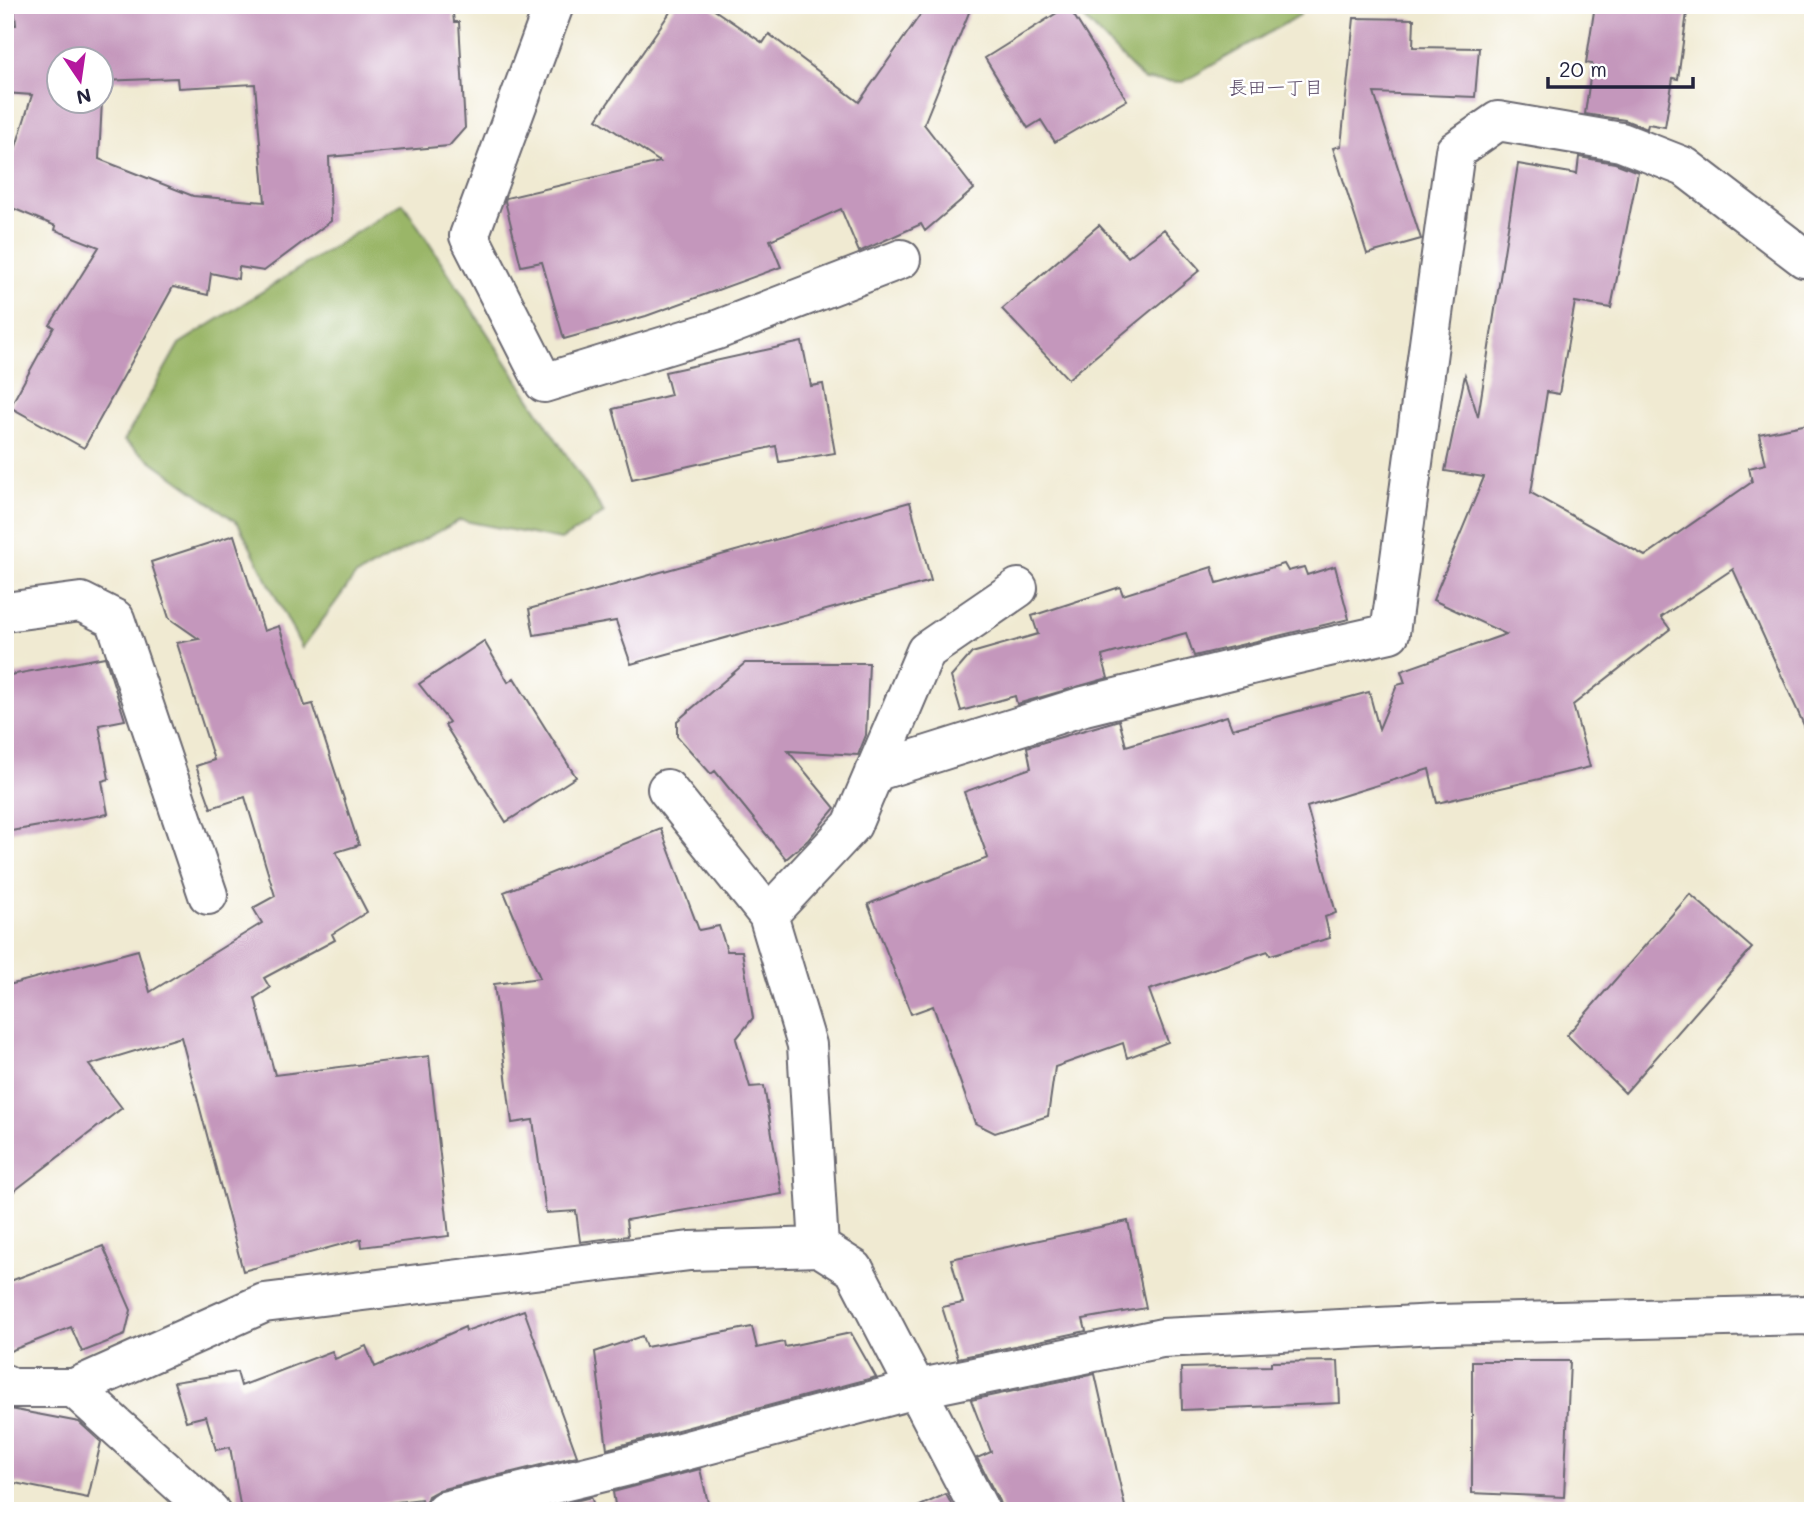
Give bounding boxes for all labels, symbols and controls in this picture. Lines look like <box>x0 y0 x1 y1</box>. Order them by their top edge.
north arrow <box>46 46 116 116</box>
scale bar <box>1548 46 1694 90</box>
text: 20 m <box>1559 55 1607 82</box>
district label: 長田一丁目 <box>1228 74 1324 99</box>
text: N <box>74 83 94 111</box>

